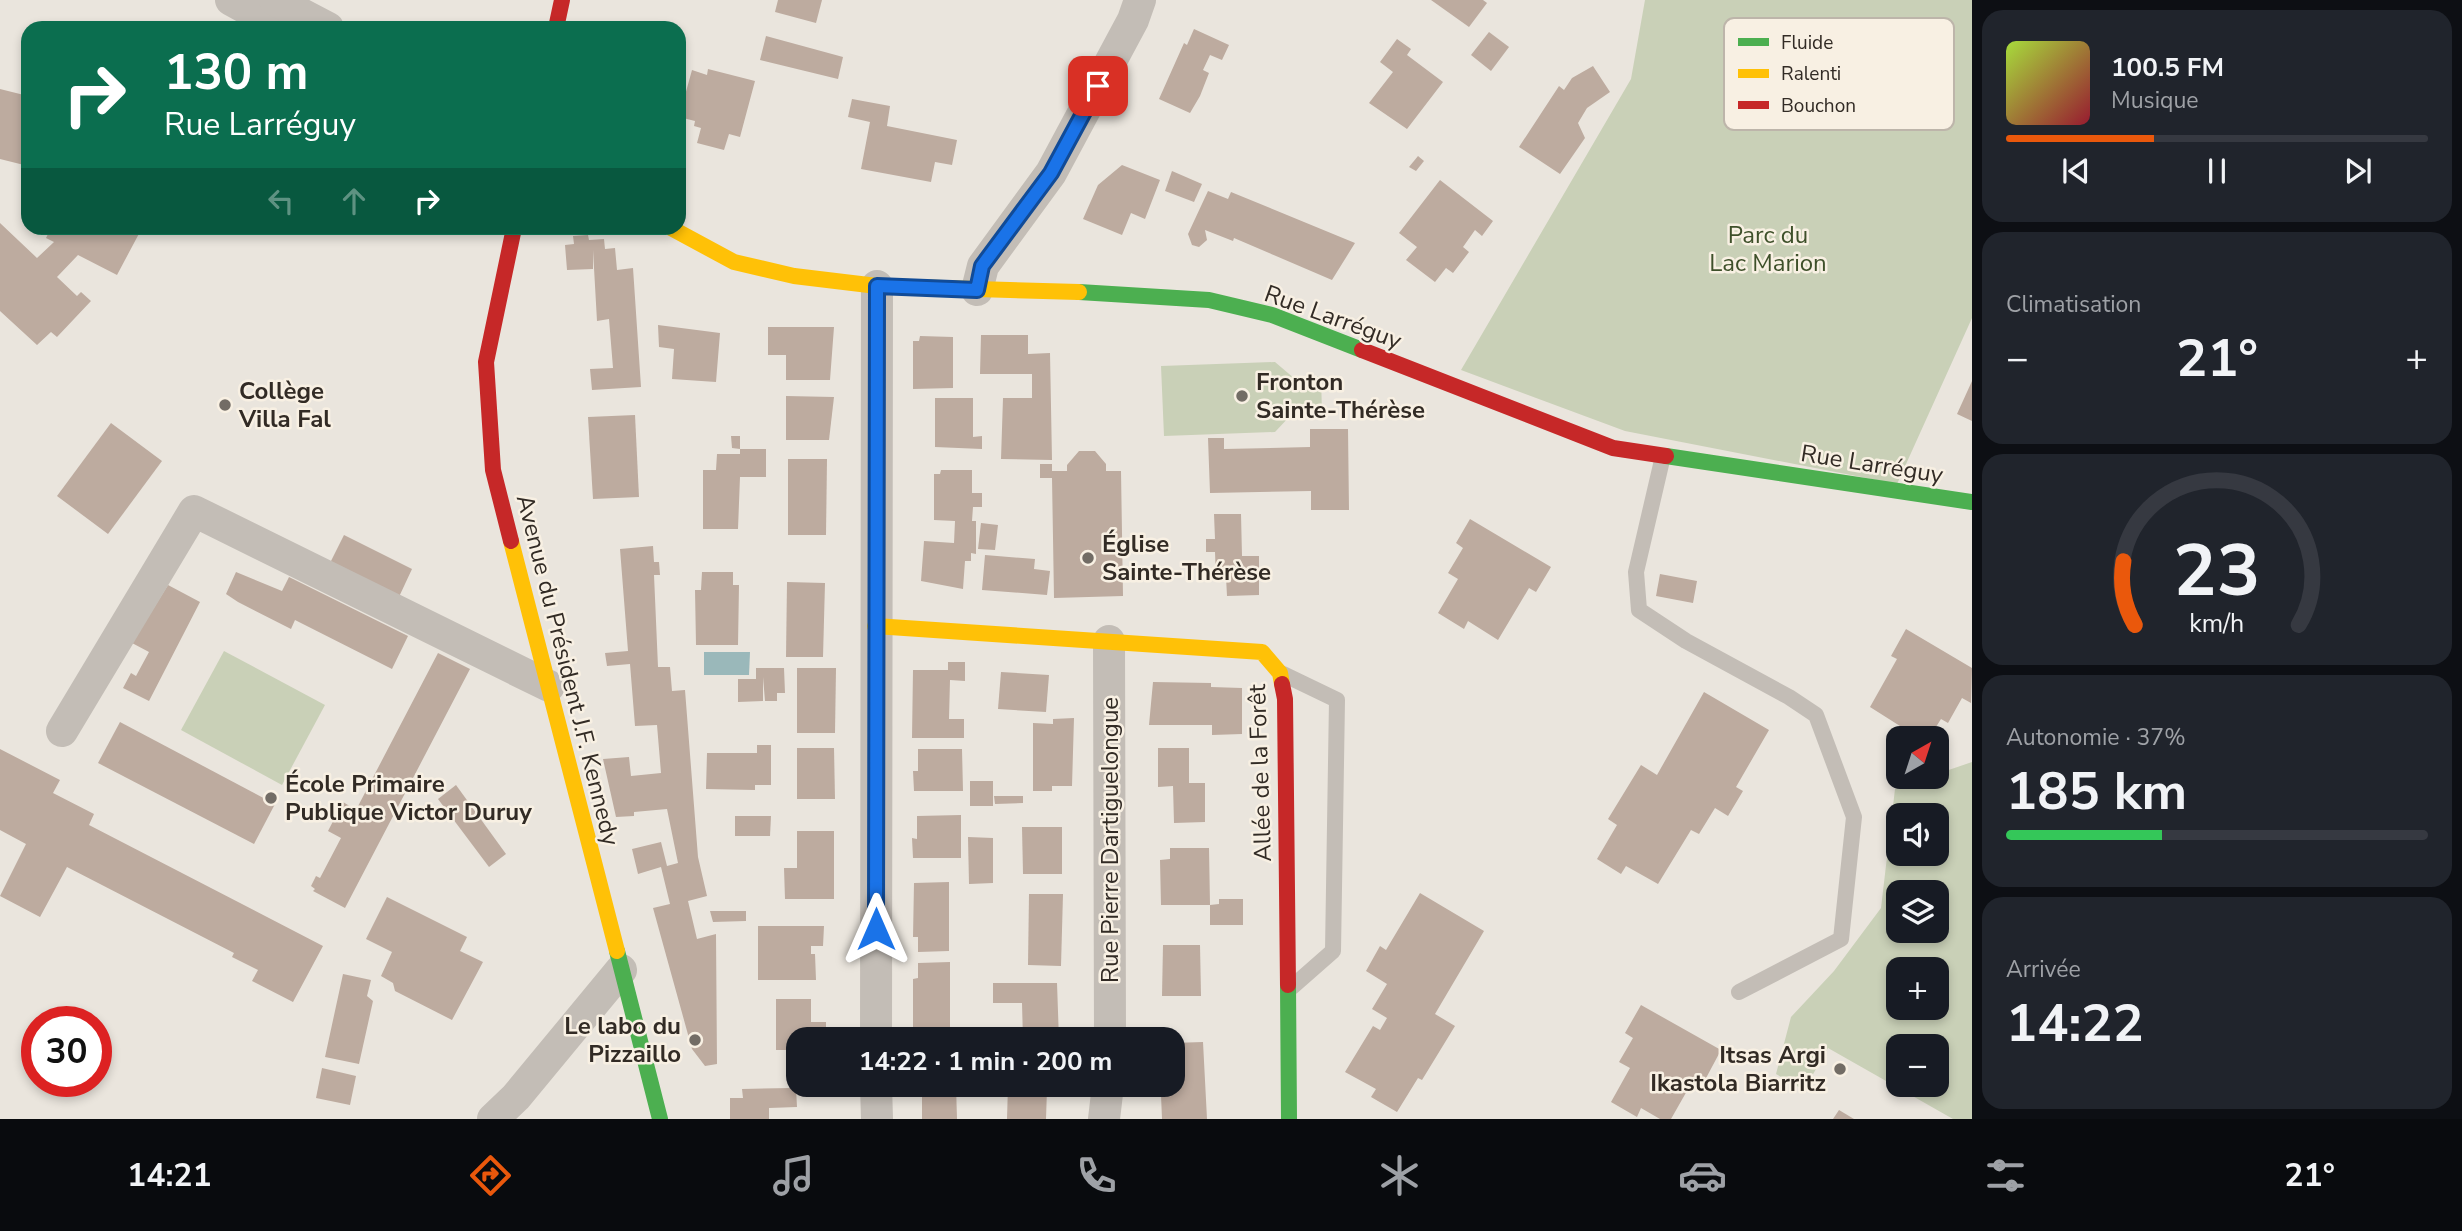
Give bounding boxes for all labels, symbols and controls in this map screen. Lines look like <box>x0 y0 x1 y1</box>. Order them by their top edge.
legend <box>1724 18 1954 130</box>
text: Fluide <box>1781 30 1833 56</box>
text: 130 m <box>164 39 308 106</box>
icon: right <box>49 49 140 140</box>
text: 100.5 FM <box>2111 50 2224 85</box>
pin <box>1068 56 1128 116</box>
text: Ralenti <box>1781 61 1841 87</box>
icon: arrive <box>1079 67 1117 105</box>
text: Musique <box>2111 85 2199 116</box>
text: Bouchon <box>1781 93 1856 119</box>
text: Rue Larréguy <box>164 103 356 146</box>
icon: previous <box>2057 152 2095 190</box>
icon: pause <box>2198 152 2236 190</box>
icon: next <box>2339 152 2377 190</box>
icon: left <box>262 182 300 220</box>
icon: ahead <box>335 182 373 220</box>
icon: right <box>408 182 446 220</box>
park label: Parc du Lac Marion <box>1709 219 1827 279</box>
street label: Rue Larréguy <box>1260 277 1407 357</box>
text: Climatisation <box>2006 289 2141 320</box>
text: 21° <box>2176 323 2258 394</box>
text: − <box>2006 333 2029 384</box>
text: + <box>2405 333 2428 384</box>
place label: Fronton Sainte-Thérèse <box>1256 366 1425 426</box>
place label: Collège Villa Fal <box>238 375 331 435</box>
marker: Fronton Sainte-Thérèse <box>1234 388 1250 404</box>
marker: Collège Villa Fal <box>217 397 233 413</box>
street label: Rue Larréguy <box>1798 437 1946 491</box>
street label: Avenue du Président J.F. Kennedy <box>509 491 627 849</box>
text: 23 <box>2173 522 2261 622</box>
place label: Église Sainte-Thérèse <box>1102 528 1271 588</box>
marker: Église Sainte-Thérèse <box>1080 550 1096 566</box>
text: km/h <box>2189 607 2245 641</box>
street label: Allée de la Forêt <box>1241 683 1279 862</box>
street label: Rue Pierre Dartiguelongue <box>1094 697 1126 983</box>
text: Autonomie · 37% <box>2006 722 2186 753</box>
north arrow <box>1886 726 1950 789</box>
map controls <box>1886 726 1949 1097</box>
text: 185 km <box>2006 756 2187 827</box>
place label: École Primaire Publique Victor Duruy <box>285 768 532 828</box>
marker: École Primaire Publique Victor Duruy <box>263 790 279 806</box>
button: sound <box>1886 803 1949 866</box>
button: layers <box>1886 880 1949 943</box>
position arrow <box>839 892 913 966</box>
text: Arrivée <box>2006 954 2081 985</box>
button: + <box>1886 957 1949 1020</box>
text: 14:22 <box>2006 988 2144 1059</box>
speed limit sign: 30 <box>21 1006 112 1097</box>
place label: Le labo du Pizzaillo <box>564 1010 681 1070</box>
marker: Le labo du Pizzaillo <box>687 1032 703 1048</box>
button: − <box>1886 1034 1949 1097</box>
place label: Itsas Argi Ikastola Biarritz <box>1650 1039 1826 1099</box>
text: 14:22 · 1 min · 200 m <box>859 1044 1112 1079</box>
marker: Itsas Argi Ikastola Biarritz <box>1832 1061 1848 1077</box>
icon: directions <box>466 1151 515 1200</box>
icon: music <box>769 1151 818 1200</box>
icon: phone <box>1072 1151 1121 1200</box>
icon: climate <box>1375 1151 1424 1200</box>
icon: car <box>1678 1151 1727 1200</box>
icon: filters <box>1981 1151 2030 1200</box>
text: 14:21 <box>127 1154 212 1197</box>
text: 21° <box>2284 1154 2335 1197</box>

